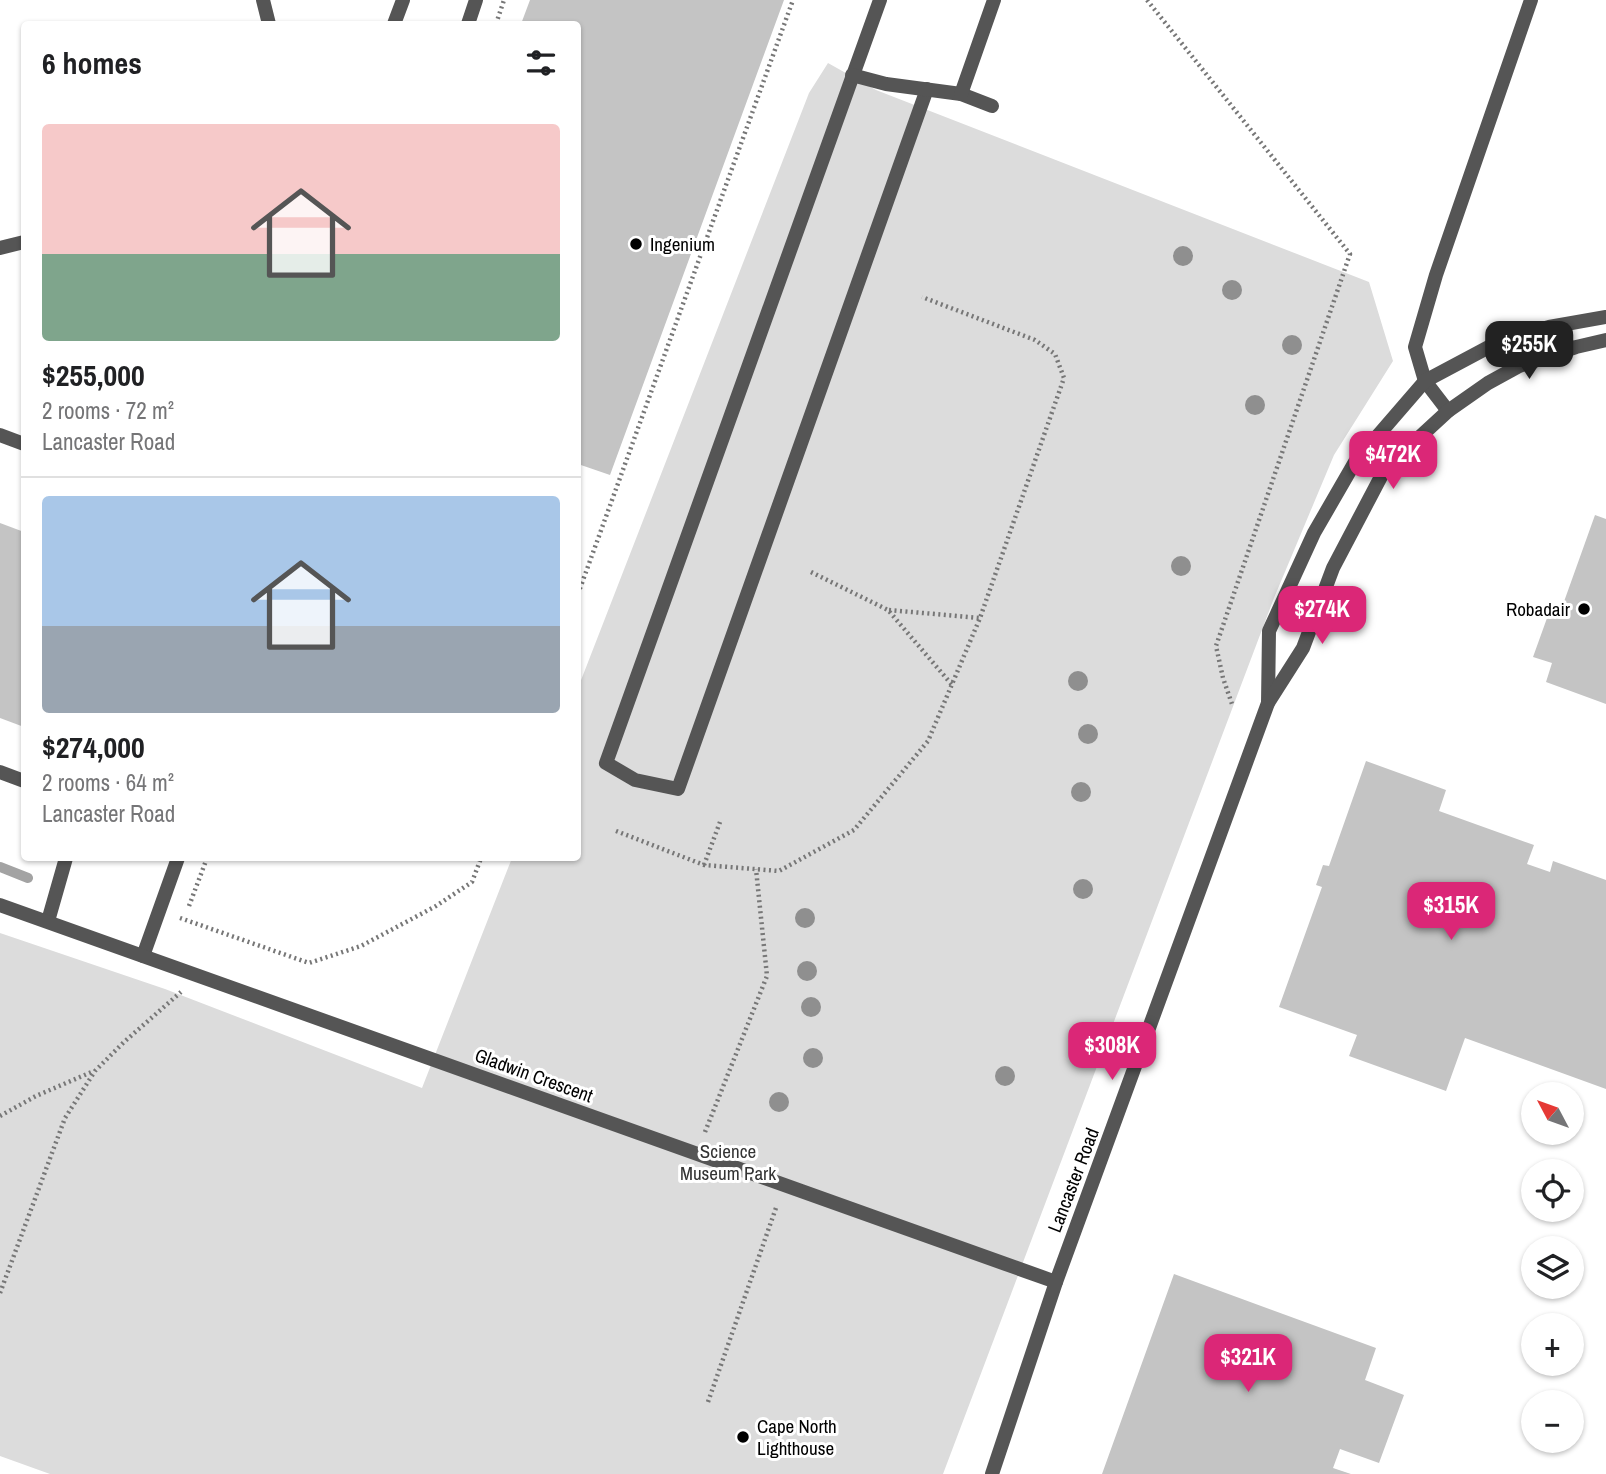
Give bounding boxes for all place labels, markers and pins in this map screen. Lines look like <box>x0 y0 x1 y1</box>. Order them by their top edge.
place label: Ingenium <box>650 231 715 257</box>
marker: Ingenium <box>628 236 644 252</box>
pin: $255K <box>1480 322 1578 381</box>
pin: $472K <box>1344 432 1442 491</box>
pin: $274K <box>1273 586 1371 646</box>
place label: Robadair <box>1506 596 1571 622</box>
marker: Robadair <box>1576 601 1592 617</box>
pin: $315K <box>1402 883 1500 942</box>
pin: $308K <box>1063 1023 1161 1082</box>
pin: $321K <box>1199 1334 1297 1394</box>
place label: Cape North Lighthouse <box>757 1413 837 1461</box>
marker: Cape North Lighthouse <box>735 1429 751 1445</box>

